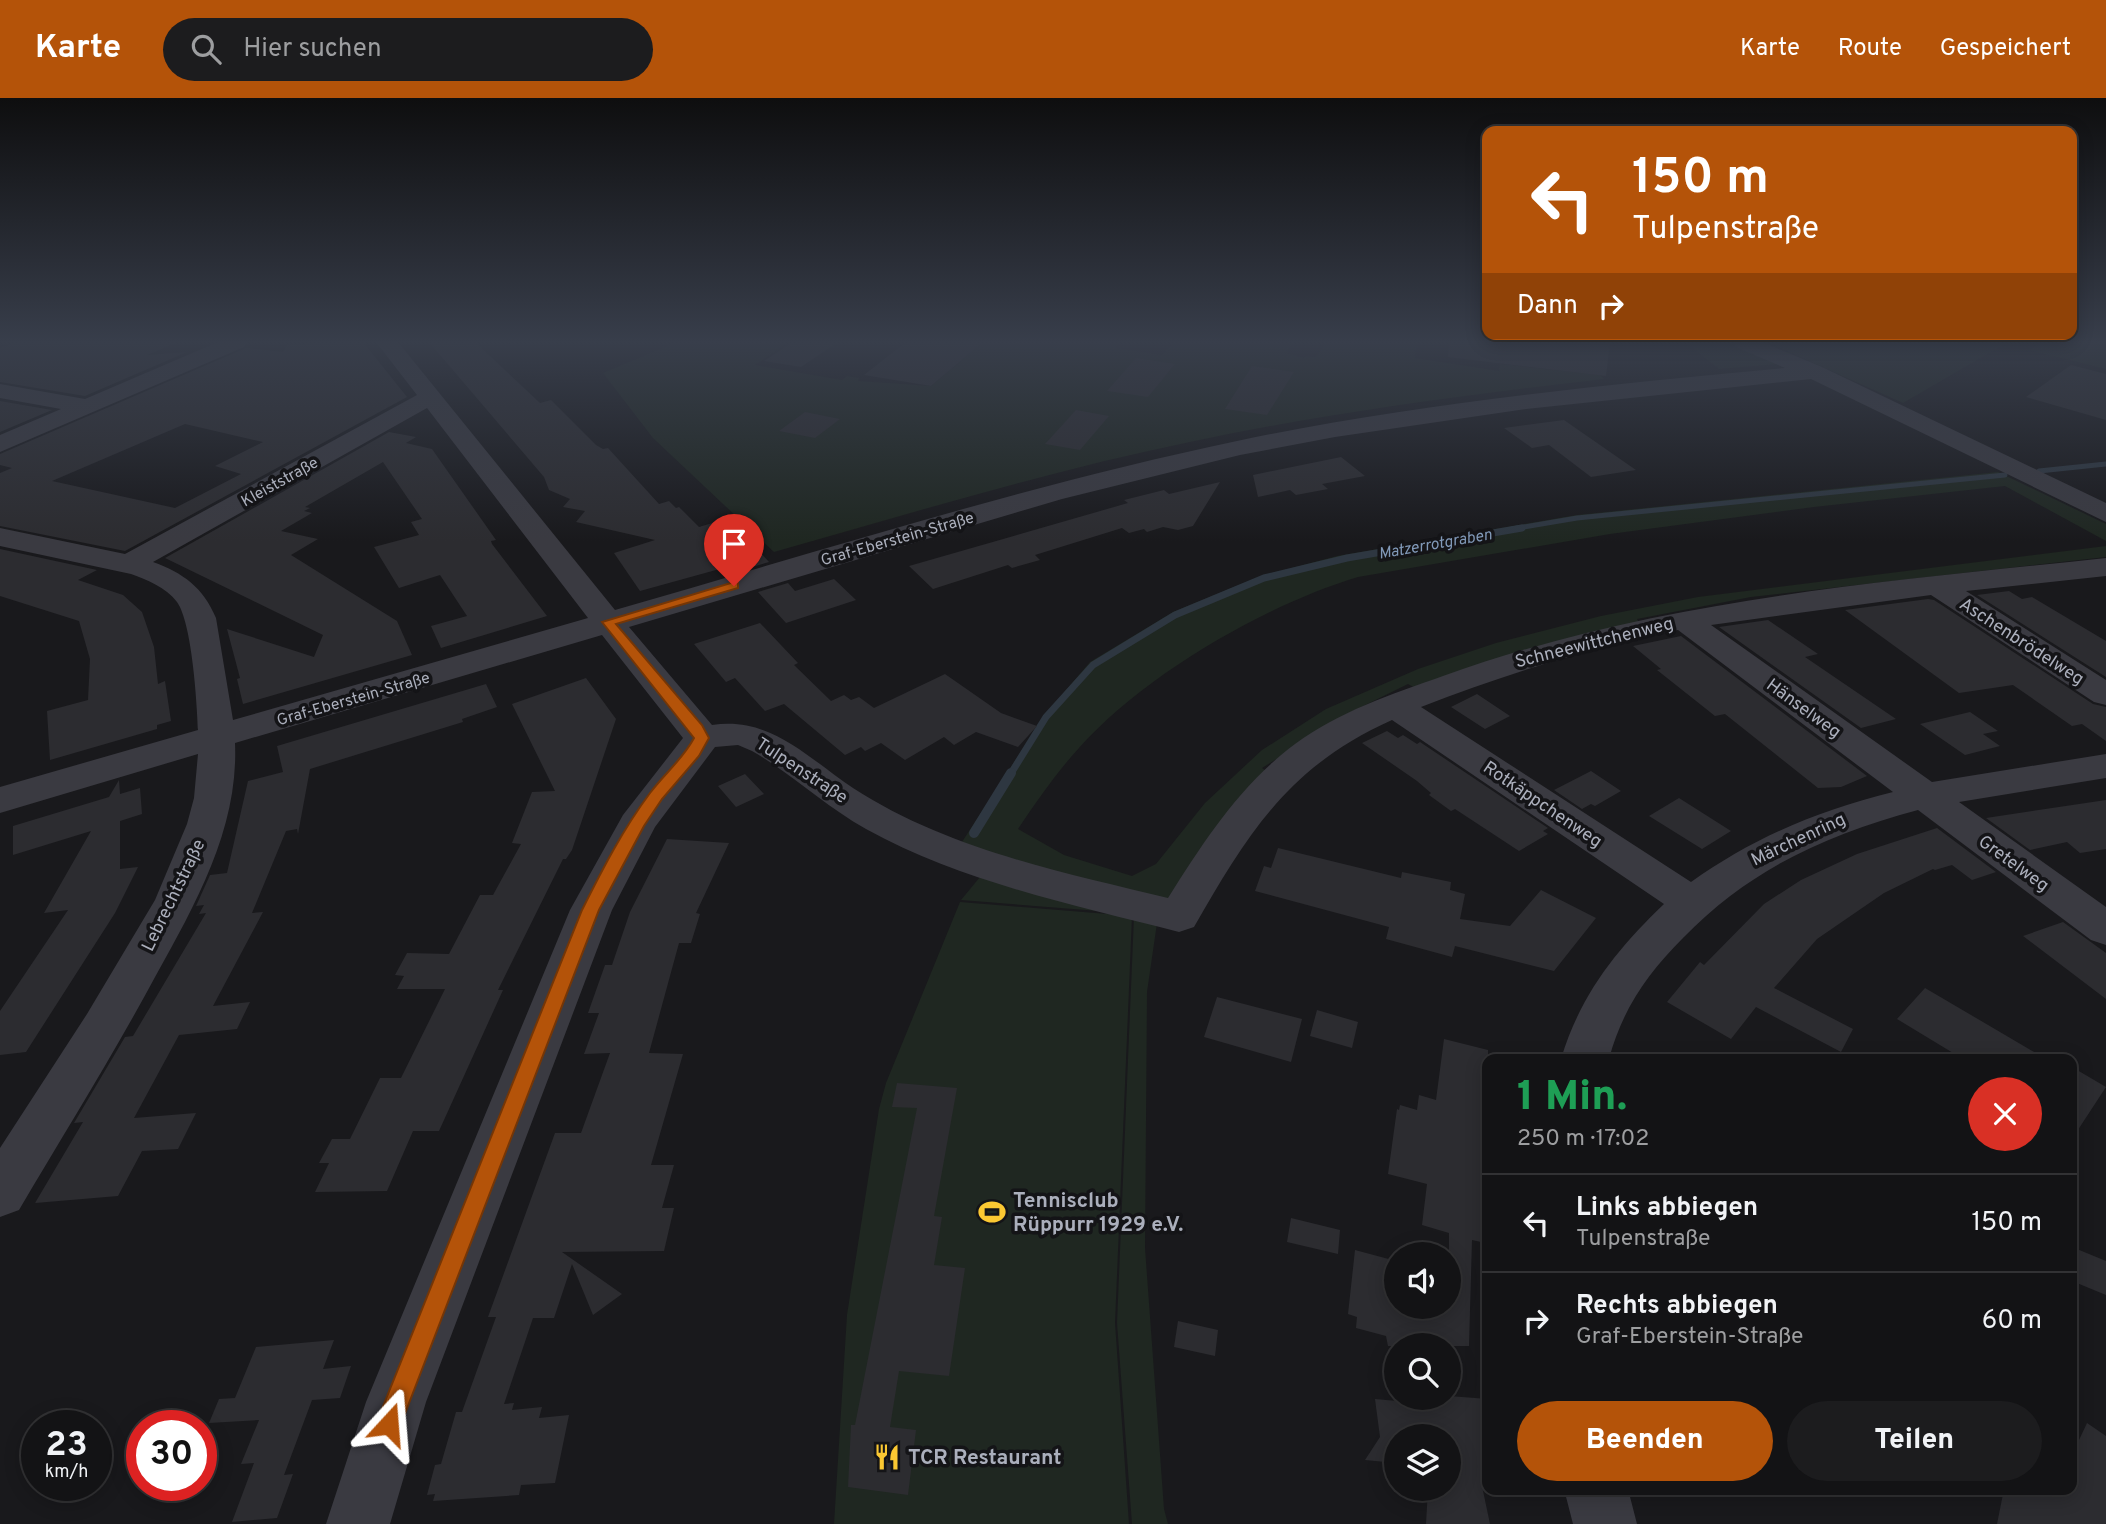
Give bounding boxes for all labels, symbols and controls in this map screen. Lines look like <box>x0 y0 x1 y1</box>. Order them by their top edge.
search box <box>163 18 653 81</box>
text: Karte <box>35 28 121 70</box>
icon: search <box>187 30 225 68</box>
text: Hier suchen <box>243 33 382 66</box>
text: Karte <box>1740 34 1800 64</box>
text: Route <box>1838 34 1902 64</box>
text: Gespeichert <box>1940 34 2071 64</box>
text: 150 m <box>1632 149 1769 211</box>
icon: left <box>1517 154 1608 245</box>
text: Tulpenstraße <box>1632 210 1819 250</box>
icon: right <box>1592 287 1630 325</box>
text: Dann <box>1517 290 1578 323</box>
street label: Kleiststraße <box>238 453 322 512</box>
street label: Graf-Eberstein-Straße <box>819 509 976 571</box>
pin <box>704 514 764 586</box>
icon: arrive <box>715 525 753 563</box>
water label: Matzerrotgraben <box>1377 525 1494 565</box>
street label: Aschenbrödelweg <box>1954 593 2088 691</box>
street label: Schneewittchenweg <box>1513 613 1676 674</box>
street label: Graf-Eberstein-Straße <box>275 669 432 731</box>
street label: Hänselweg <box>1761 674 1845 744</box>
street label: Tulpenstraße <box>751 733 852 810</box>
street label: Rotkäppchenweg <box>1478 757 1606 854</box>
street label: Märchenring <box>1748 808 1850 872</box>
street label: Gretelweg <box>1973 831 2053 898</box>
street label: Lebrechtstraße <box>137 836 211 955</box>
text: 1 Min. <box>1517 1072 1627 1125</box>
button: close <box>1968 1077 2042 1151</box>
text: 250 m · 17:02 <box>1517 1125 1649 1154</box>
place label: Tennisclub Rüppurr 1929 e.V. <box>1013 1188 1183 1239</box>
text: Links abbiegen <box>1576 1192 1758 1225</box>
sports icon: Tennisclub Rüppurr 1929 e.V. <box>977 1197 1007 1227</box>
icon: left <box>1517 1204 1555 1242</box>
text: 150 m <box>1971 1207 2042 1240</box>
text: Tulpenstraße <box>1576 1225 1710 1254</box>
map controls <box>1384 1242 1461 1501</box>
button: sound <box>1384 1242 1461 1319</box>
text: Rechts abbiegen <box>1576 1290 1778 1323</box>
icon: right <box>1517 1302 1555 1340</box>
text: 60 m <box>1982 1305 2042 1338</box>
text: Graf-Eberstein-Straße <box>1576 1323 1803 1352</box>
button: search <box>1384 1333 1461 1410</box>
position arrow <box>352 1387 426 1461</box>
button: Beenden <box>1517 1401 1773 1481</box>
button: Teilen <box>1787 1401 2042 1481</box>
speed limit sign: 30 <box>126 1410 217 1501</box>
text: 23 <box>45 1424 88 1468</box>
button: layers <box>1384 1424 1461 1501</box>
restaurant icon: TCR Restaurant <box>872 1442 902 1472</box>
place label: TCR Restaurant <box>908 1445 1061 1472</box>
text: km/h <box>45 1461 88 1484</box>

